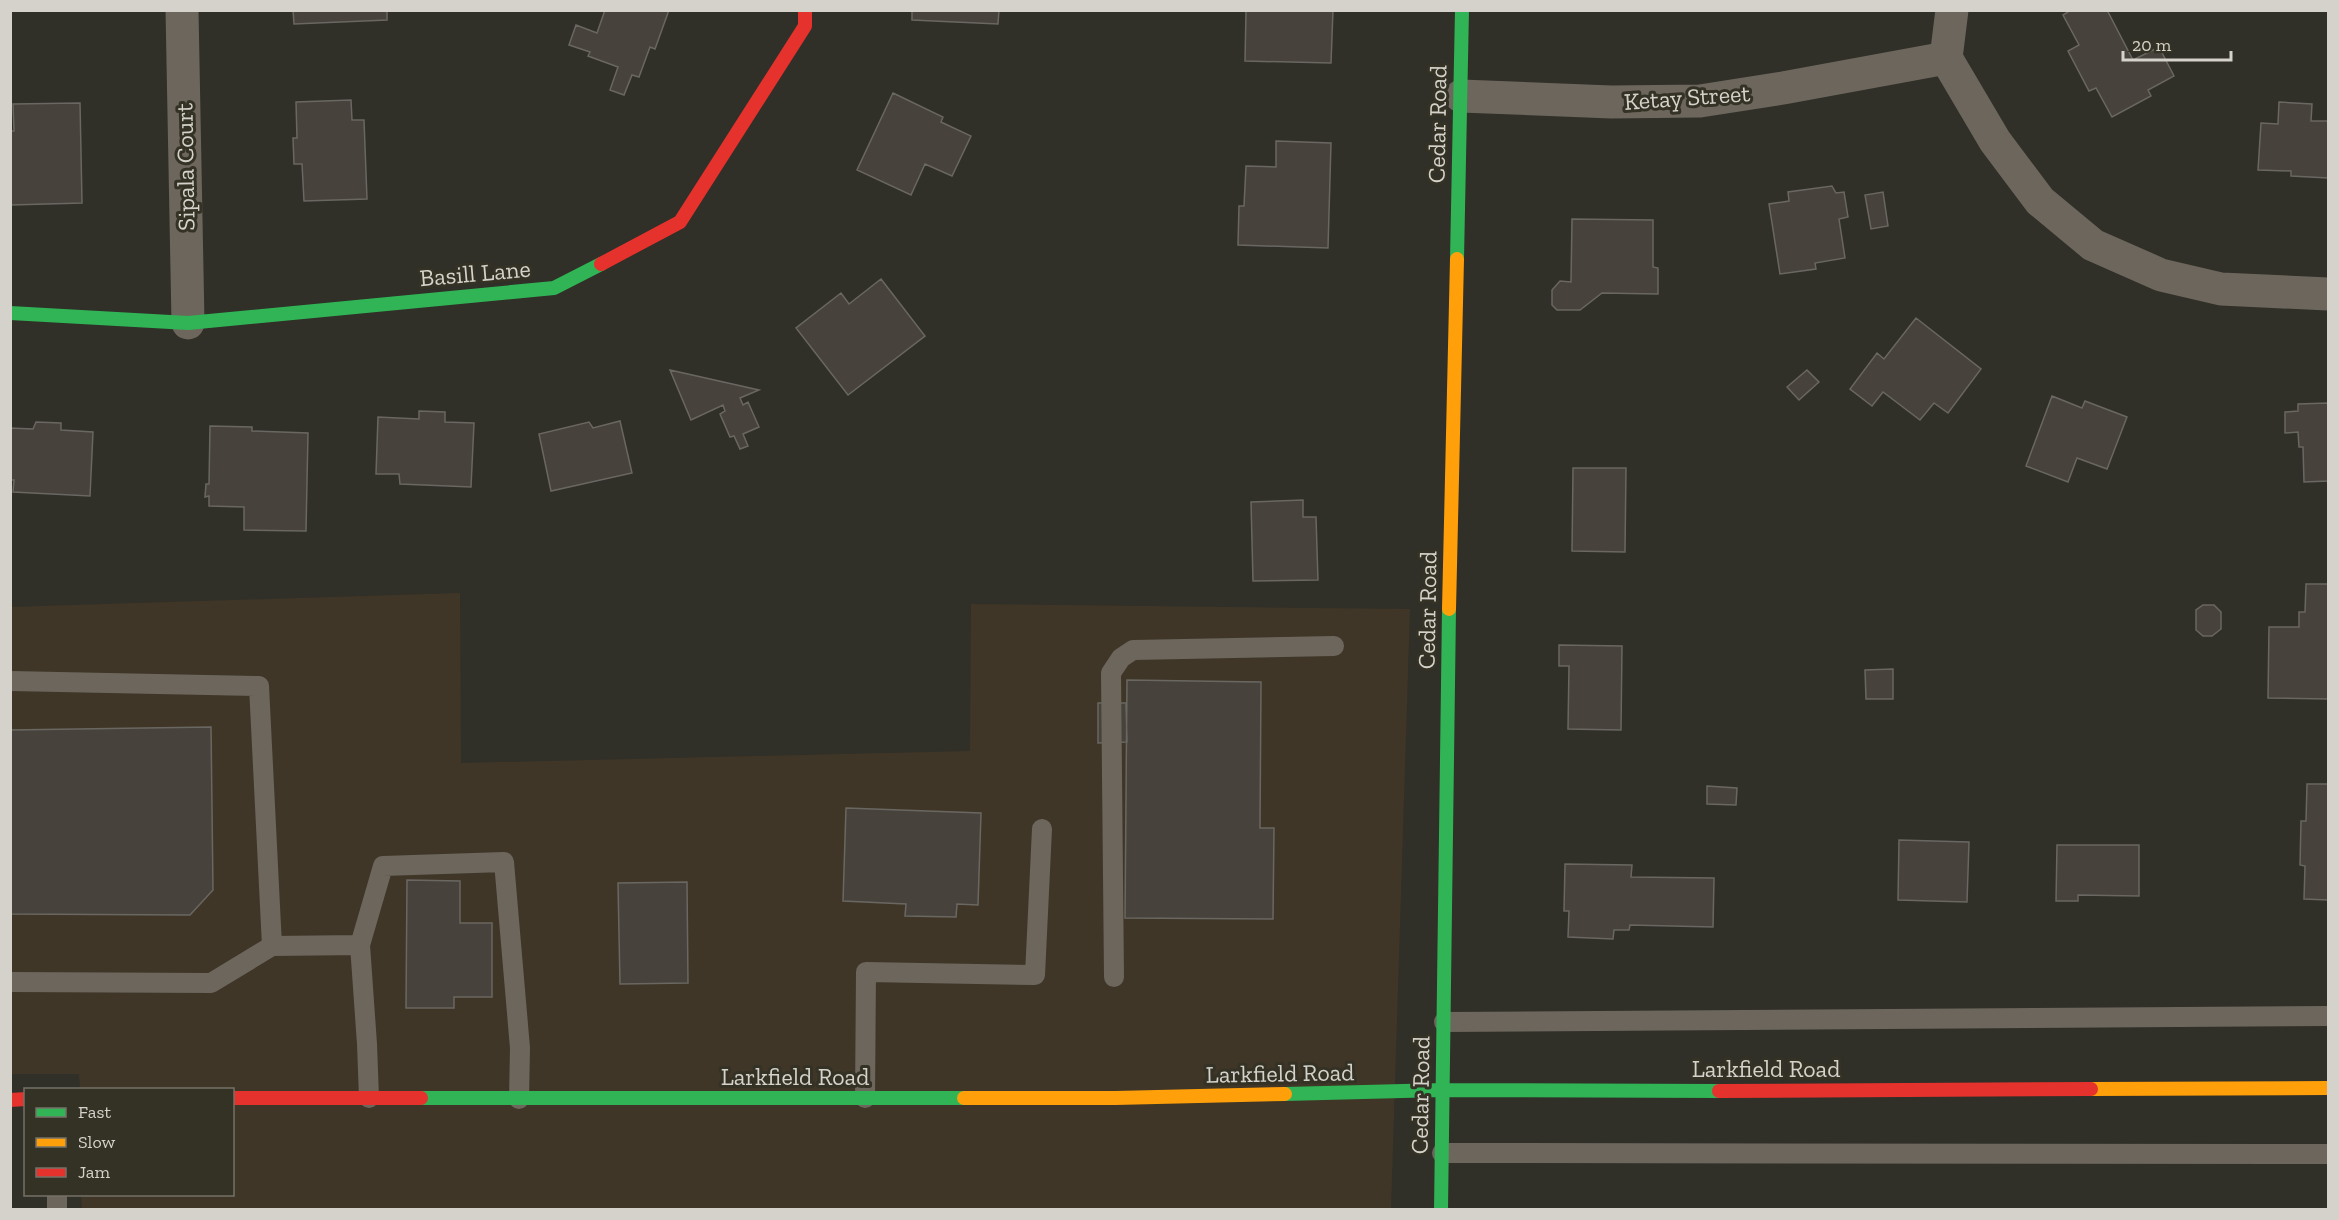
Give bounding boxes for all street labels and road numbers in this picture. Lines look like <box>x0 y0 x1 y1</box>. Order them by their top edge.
street label: Cedar Road <box>1421 65 1453 183</box>
street label: Ketay Street <box>1623 78 1751 116</box>
street label: Sipala Court <box>169 103 201 231</box>
street label: Basill Lane <box>418 254 532 292</box>
street label: Cedar Road <box>1411 551 1443 669</box>
street label: Cedar Road <box>1404 1036 1436 1154</box>
street label: Larkfield Road <box>1692 1054 1840 1083</box>
street label: Larkfield Road <box>1205 1057 1355 1089</box>
street label: Larkfield Road <box>721 1062 869 1091</box>

